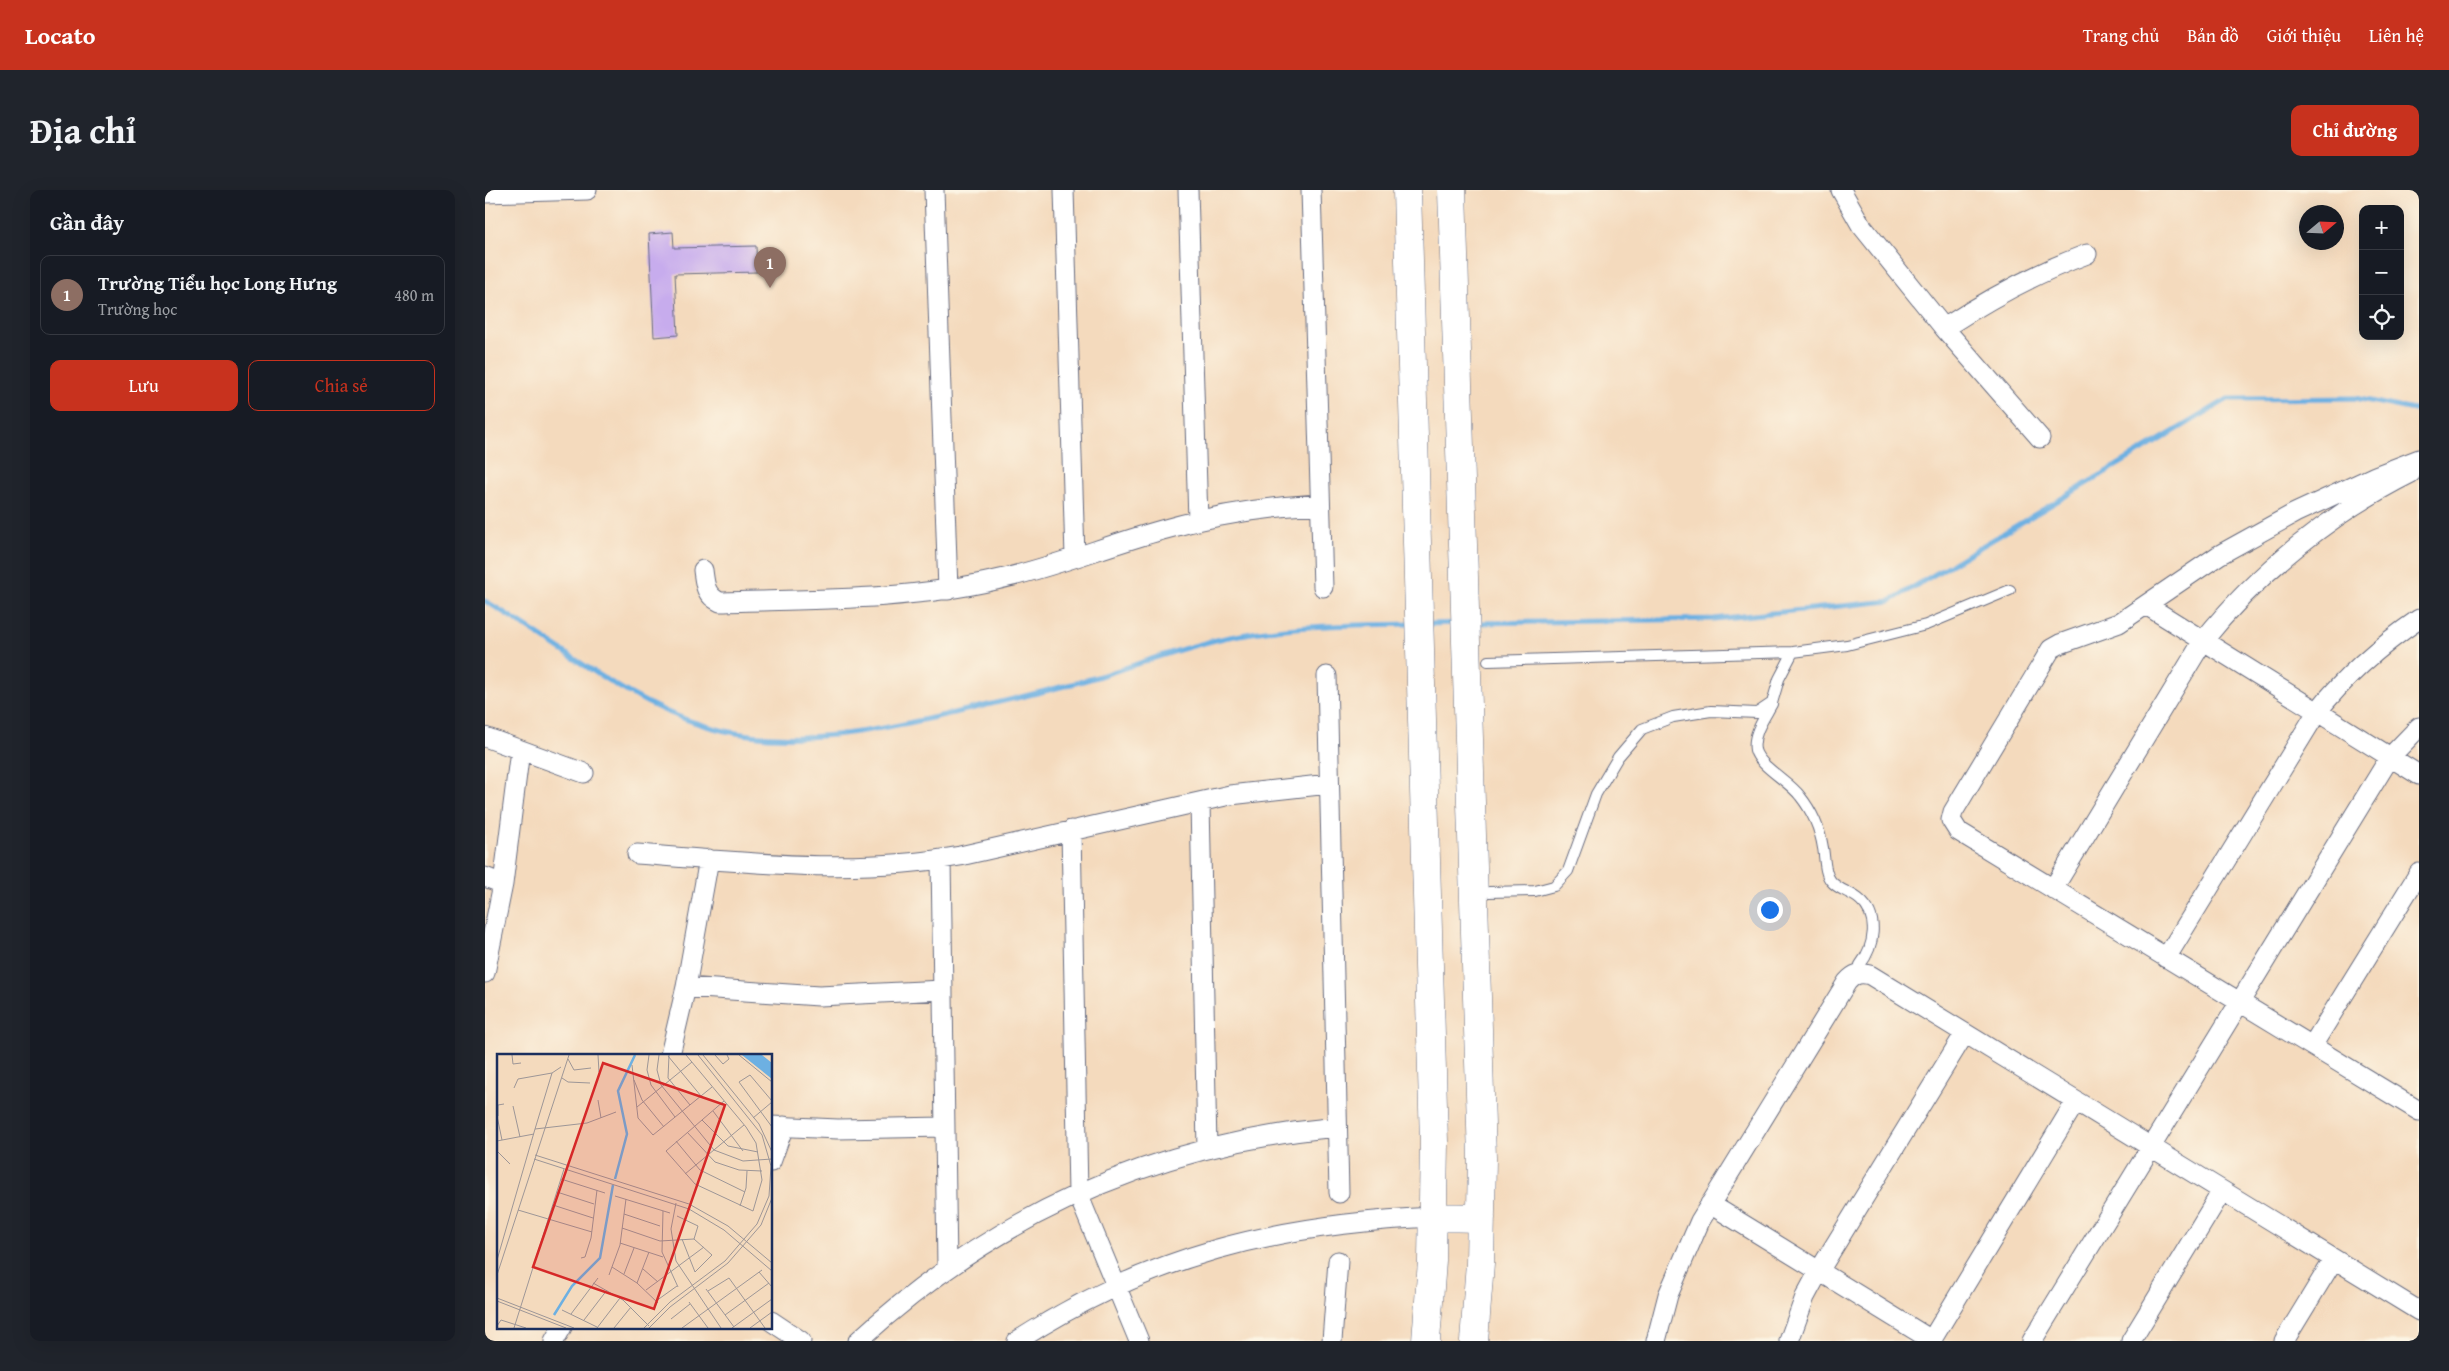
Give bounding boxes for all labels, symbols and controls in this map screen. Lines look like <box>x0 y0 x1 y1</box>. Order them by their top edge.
text: Locato <box>25 18 96 53</box>
text: Trang chủ <box>2083 22 2159 49</box>
text: Bản đồ <box>2187 22 2239 49</box>
text: Giới thiệu <box>2267 22 2341 49</box>
text: Liên hệ <box>2369 22 2424 49</box>
text: Địa chỉ <box>30 105 136 156</box>
button: Chỉ đường <box>2291 105 2419 156</box>
north arrow <box>2299 205 2344 250</box>
map controls <box>2359 205 2404 340</box>
button: + <box>2359 205 2404 250</box>
text: Gần đây <box>50 207 124 238</box>
pin: 1 <box>754 247 786 288</box>
button: − <box>2359 250 2404 295</box>
text: Trường Tiểu học Long Hưng <box>98 269 337 297</box>
text: 1 <box>63 283 71 307</box>
text: 480 m <box>394 283 434 307</box>
button: locate <box>2359 295 2404 340</box>
text: Trường học <box>98 297 177 321</box>
button: Lưu <box>50 360 238 411</box>
button: Chia sẻ <box>248 360 435 411</box>
your location <box>1757 897 1783 923</box>
inset map <box>497 1054 773 1328</box>

